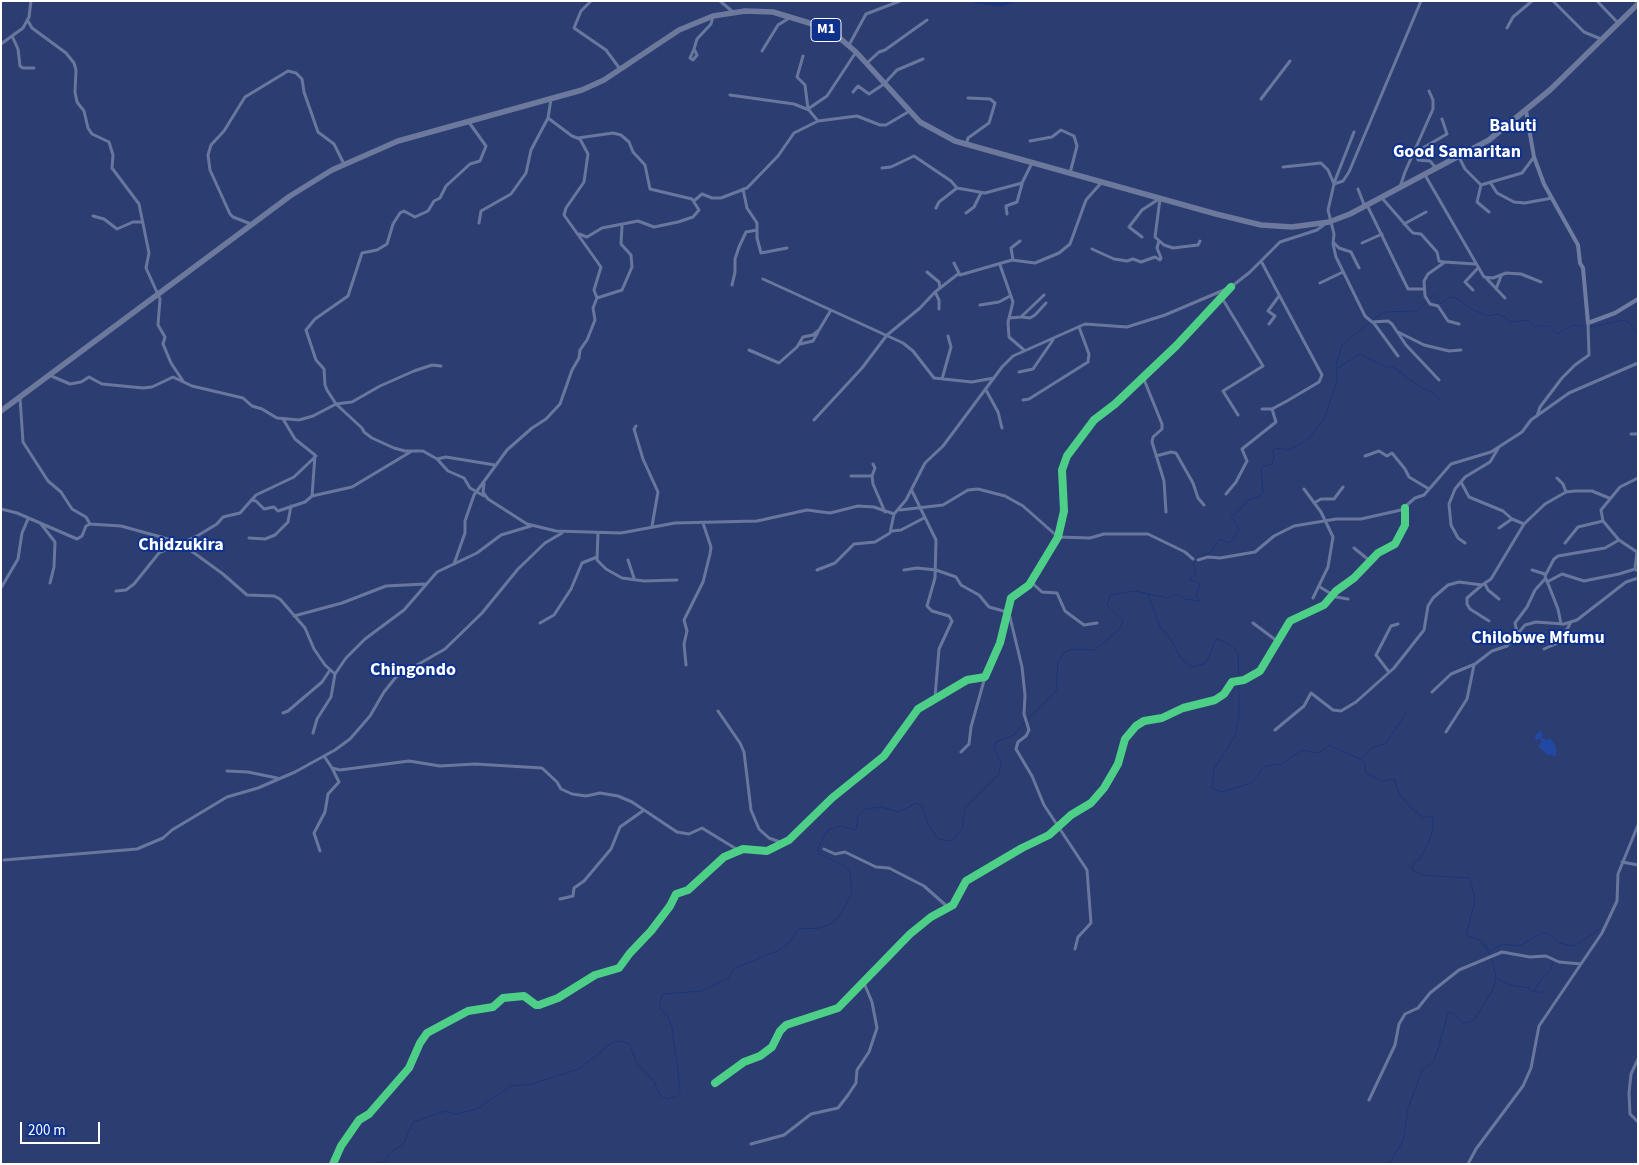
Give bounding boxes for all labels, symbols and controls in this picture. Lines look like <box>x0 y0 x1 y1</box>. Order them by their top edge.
road number: M1 <box>811 18 841 42</box>
district label: Baluti <box>1489 116 1537 138</box>
district label: Good Samaritan <box>1393 142 1521 164</box>
district label: Chidzukira <box>138 535 224 557</box>
district label: Chilobwe Mfumu <box>1471 628 1605 650</box>
district label: Chingondo <box>370 660 456 682</box>
scale bar <box>22 1112 102 1144</box>
text: 200 m <box>28 1120 66 1141</box>

